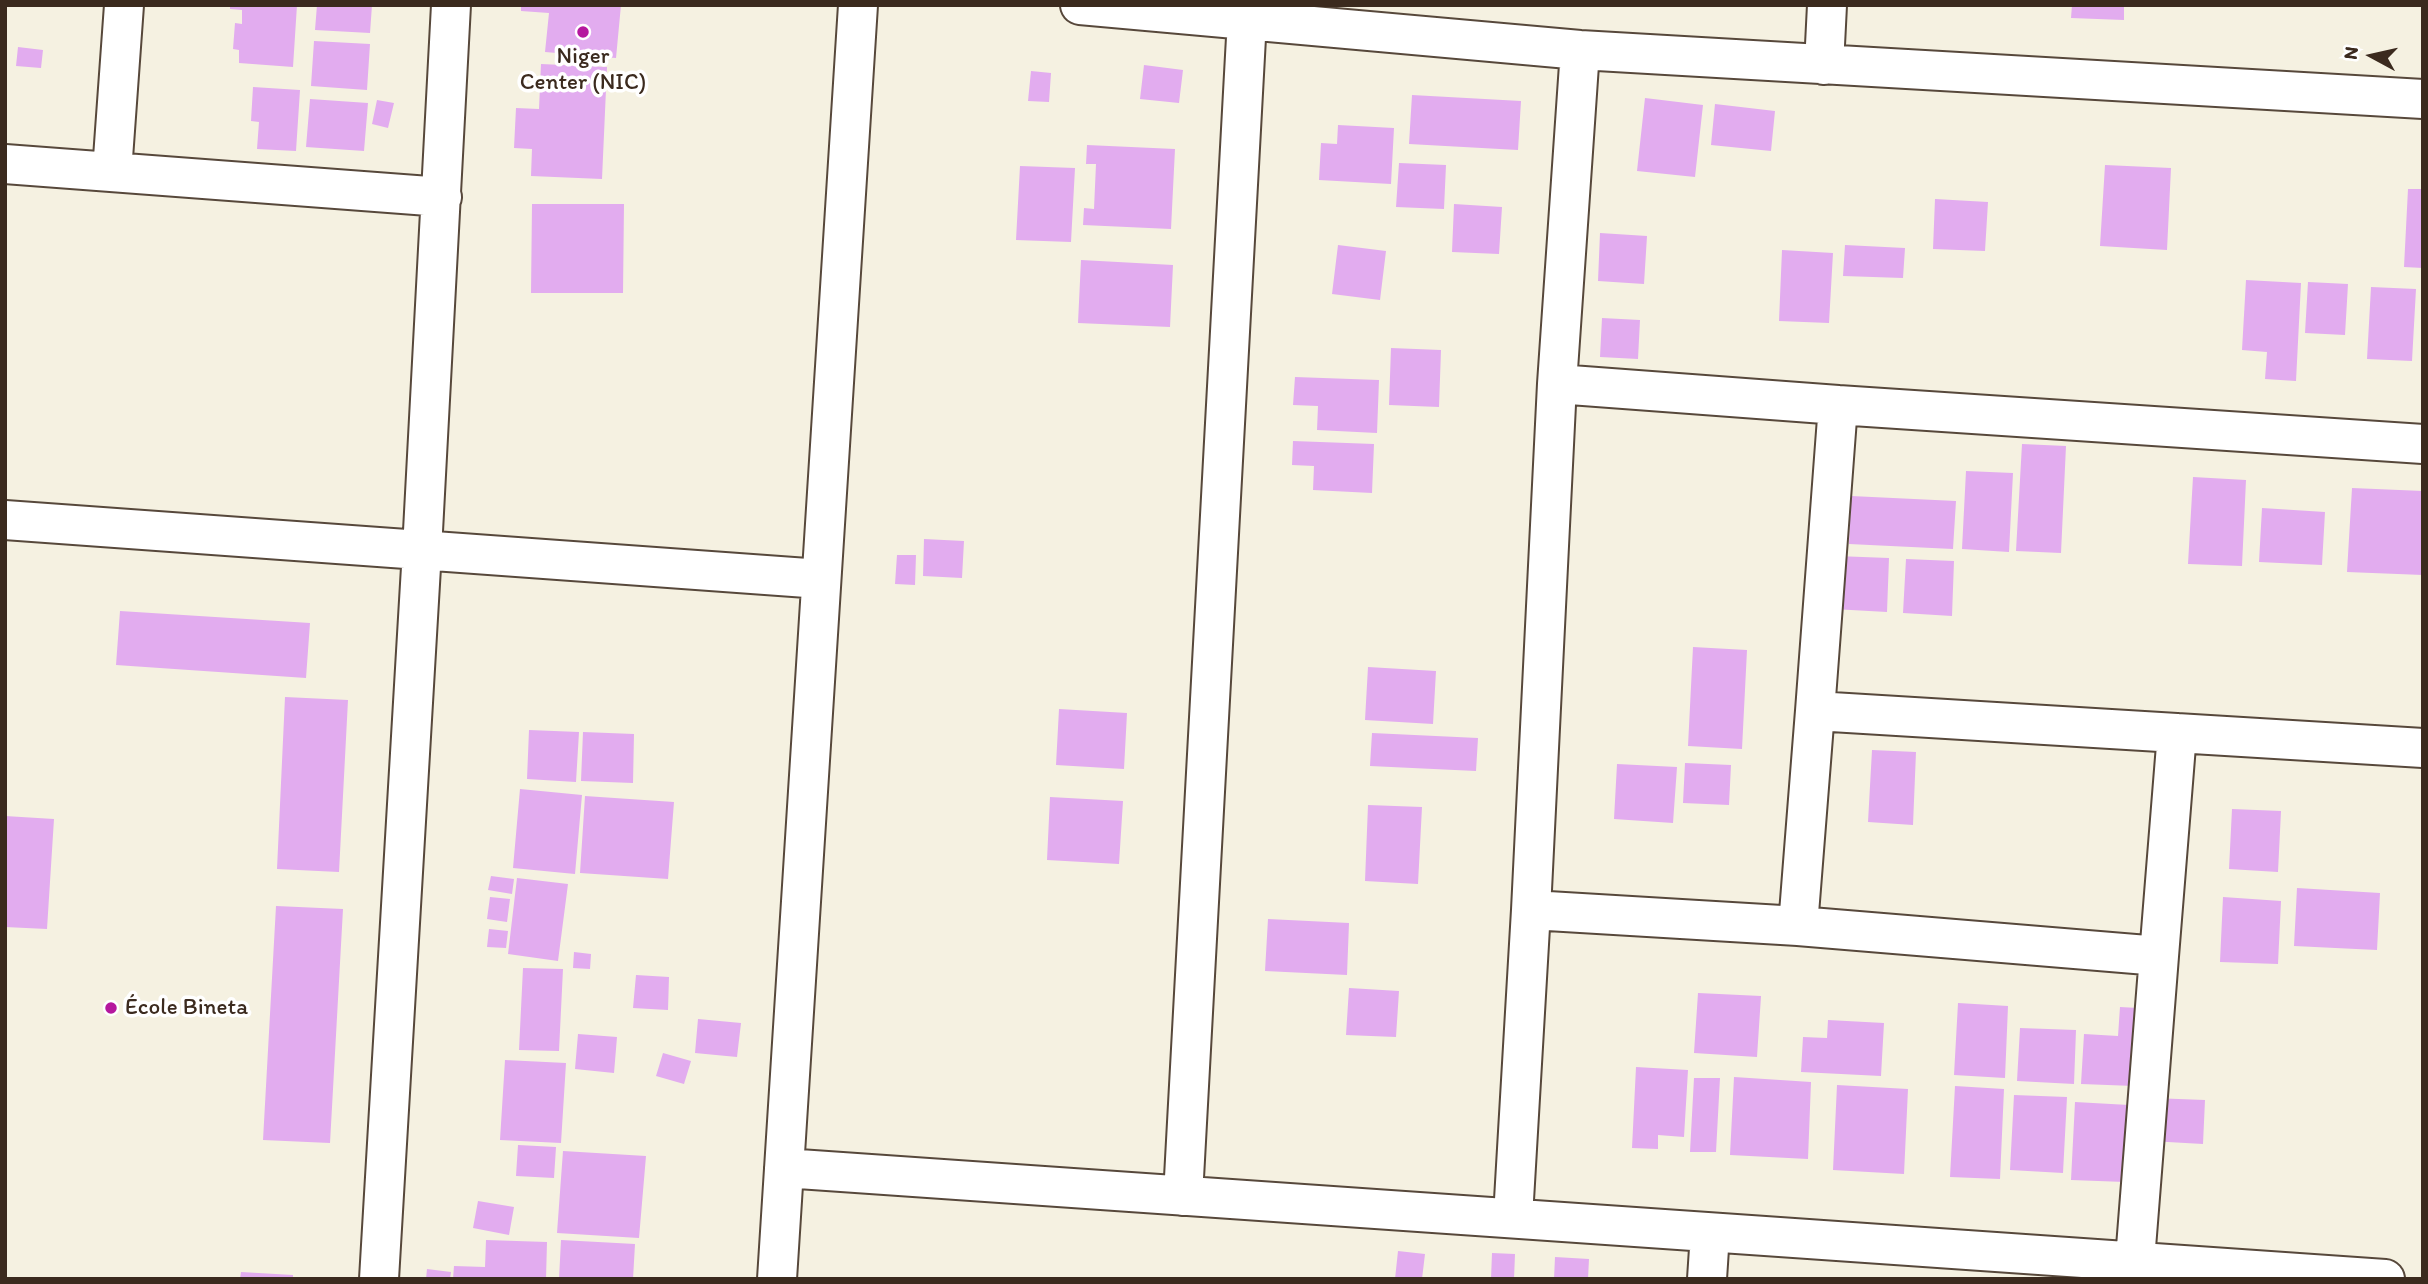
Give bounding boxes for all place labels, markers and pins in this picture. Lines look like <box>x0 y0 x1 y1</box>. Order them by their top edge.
marker: Niger Center (NIC) <box>575 24 591 40</box>
place label: Niger Center (NIC) <box>520 43 646 97</box>
place label: École Bineta <box>125 994 248 1022</box>
marker: École Bineta <box>103 1000 119 1016</box>

